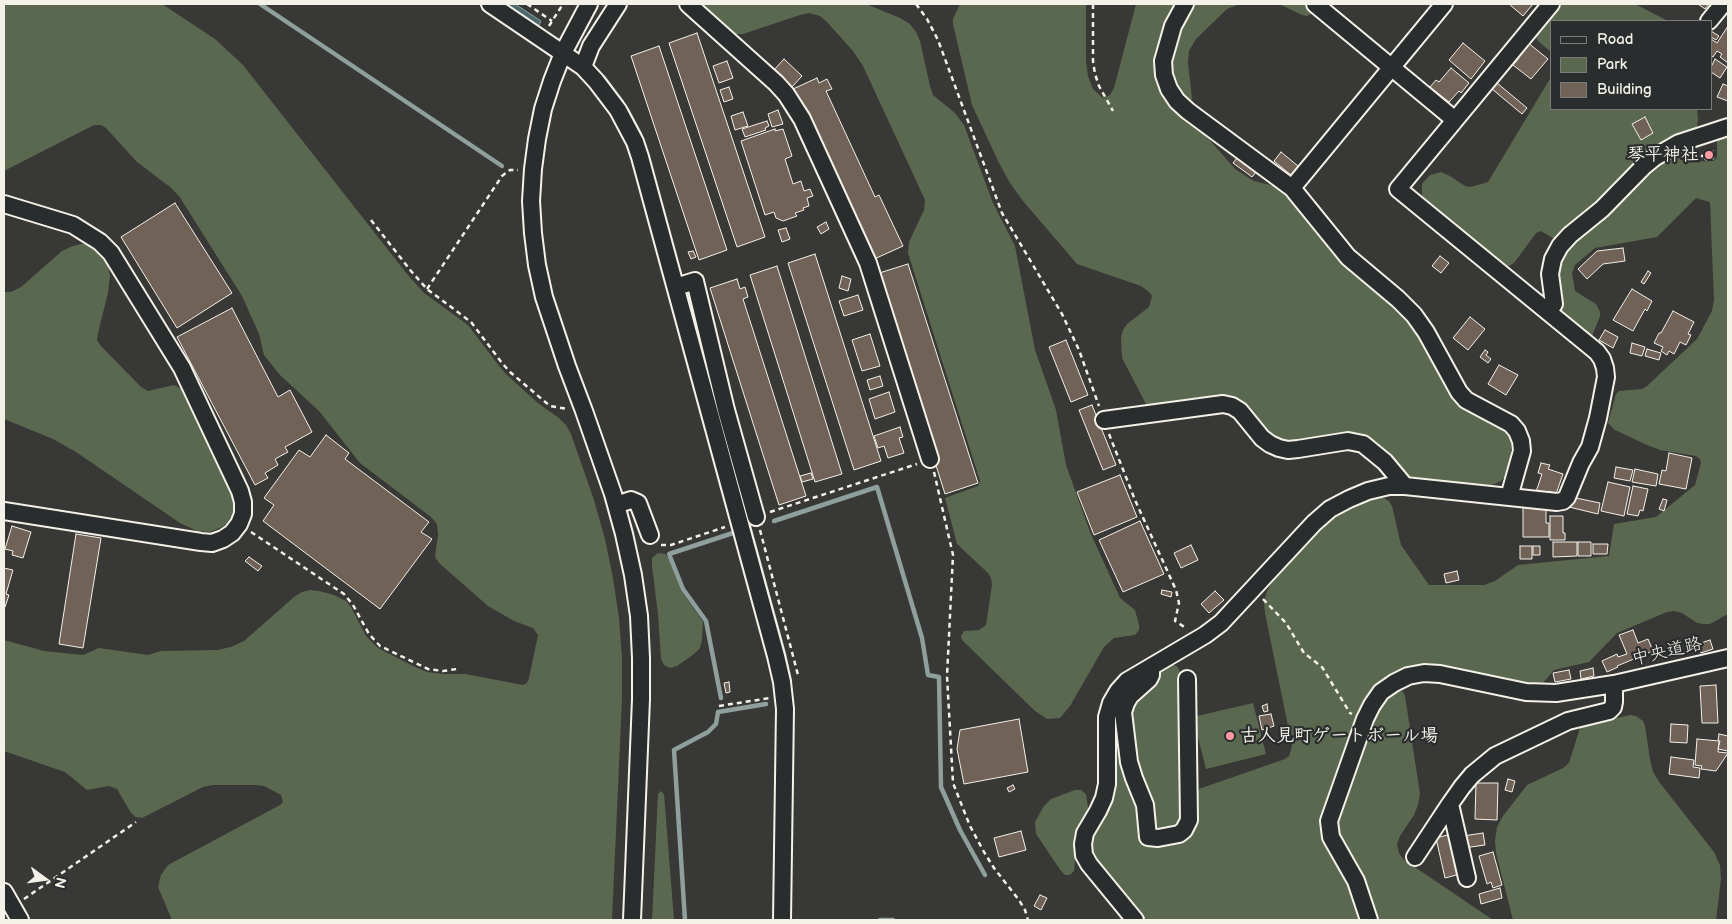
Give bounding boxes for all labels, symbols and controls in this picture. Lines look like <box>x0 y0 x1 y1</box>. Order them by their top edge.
legend <box>1550 20 1712 110</box>
text: Road <box>1597 30 1633 49</box>
text: Park <box>1597 55 1627 74</box>
text: Building <box>1597 80 1652 99</box>
place label: 琴平神社 <box>1627 144 1699 166</box>
marker: 琴平神社 <box>1703 149 1715 161</box>
street label: 中央道路 <box>1629 633 1705 671</box>
place label: 古人見町ゲートボール場 <box>1240 725 1438 747</box>
marker: 古人見町ゲートボール場 <box>1224 730 1236 742</box>
north arrow <box>20 854 70 904</box>
text: N <box>51 876 70 890</box>

